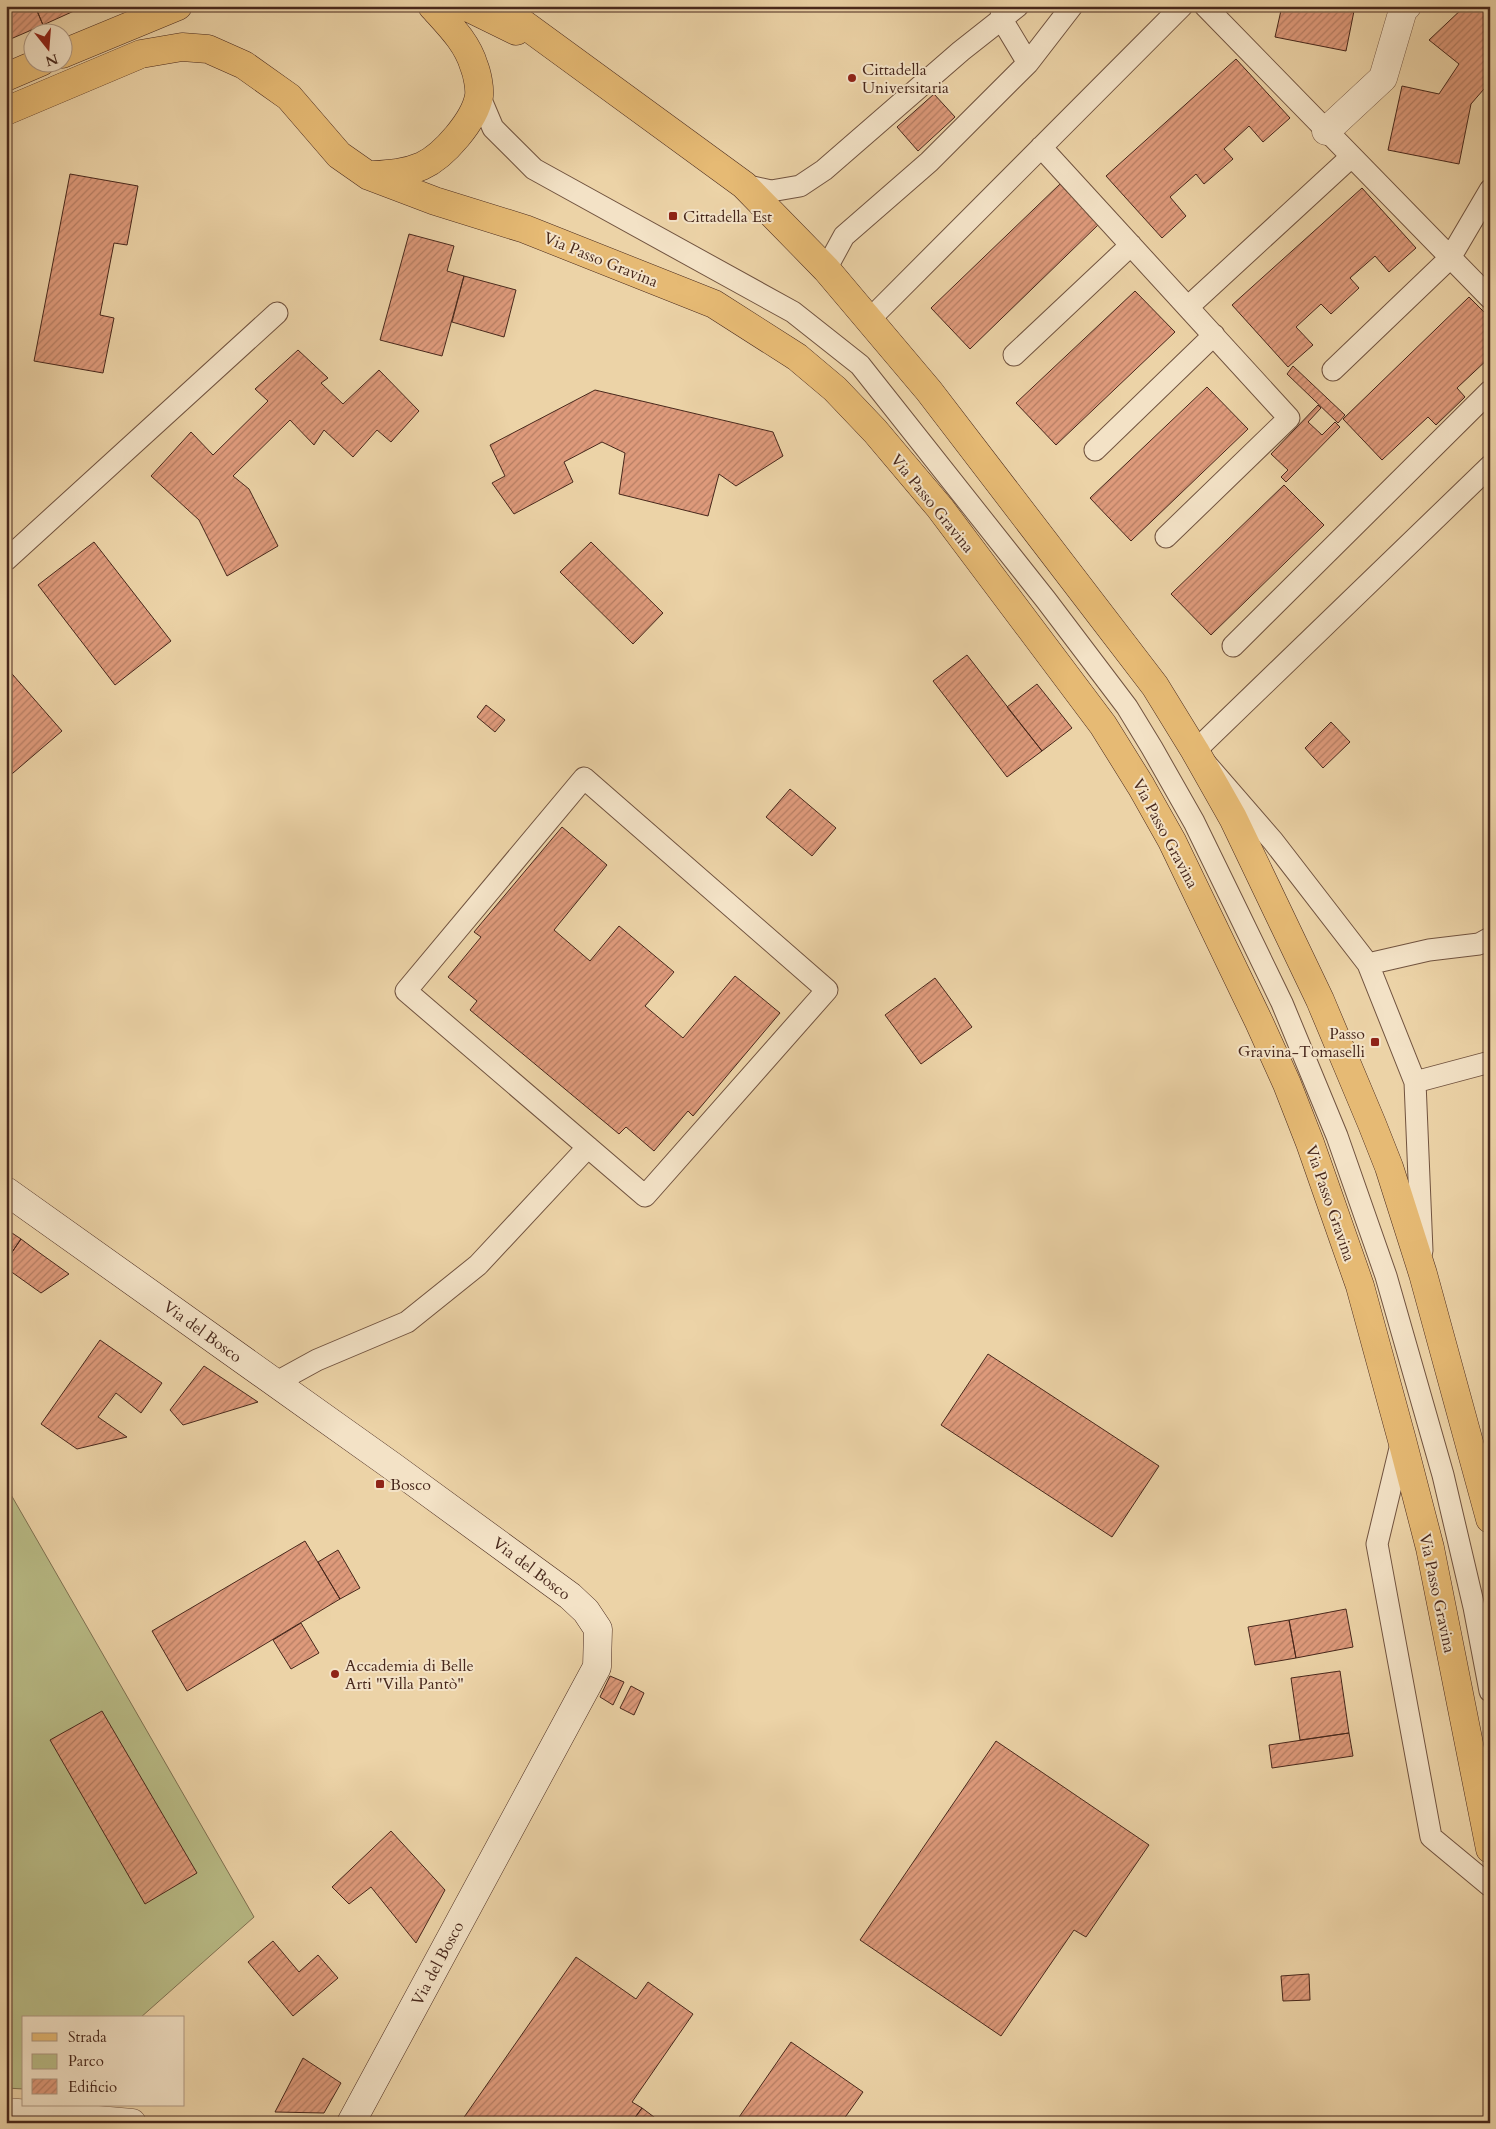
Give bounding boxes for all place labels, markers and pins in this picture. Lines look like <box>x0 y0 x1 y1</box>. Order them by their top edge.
place label: Cittadella Universitaria <box>862 59 949 99</box>
marker: Cittadella Universitaria <box>846 72 858 84</box>
place label: Cittadella Est <box>683 206 772 228</box>
marker: Cittadella Est <box>667 210 679 222</box>
place label: Passo Gravina-Tomaselli <box>1238 1023 1366 1063</box>
marker: Passo Gravina-Tomaselli <box>1369 1036 1381 1048</box>
place label: Bosco <box>390 1474 431 1496</box>
marker: Bosco <box>374 1478 386 1490</box>
place label: Accademia di Belle Arti "Villa Pantò" <box>345 1655 474 1695</box>
marker: Accademia di Belle Arti "Villa Pantò" <box>329 1668 341 1680</box>

